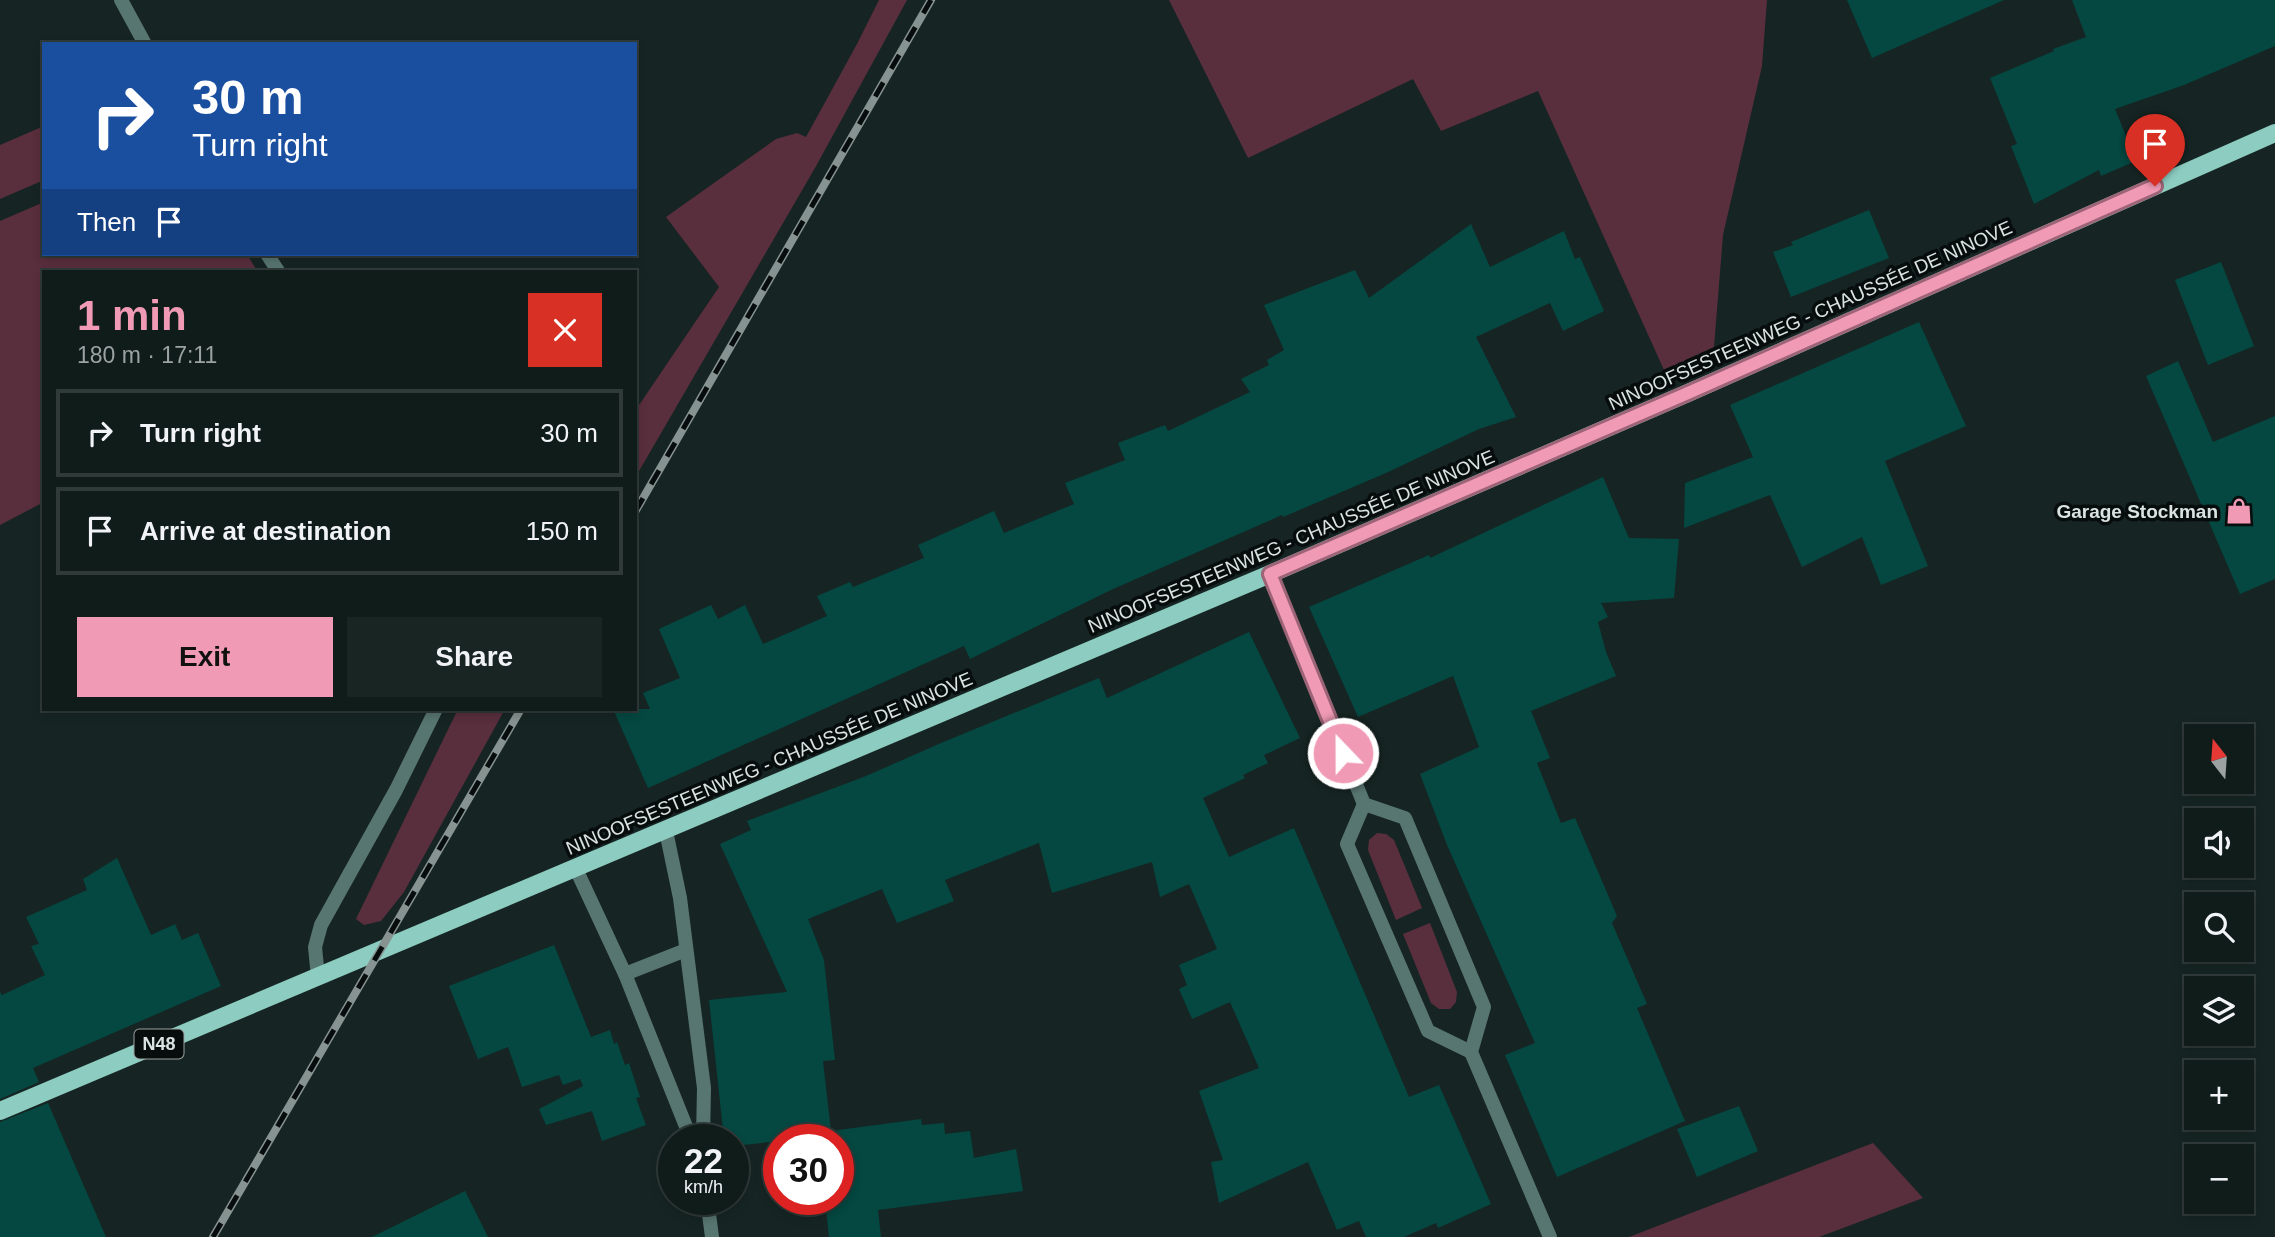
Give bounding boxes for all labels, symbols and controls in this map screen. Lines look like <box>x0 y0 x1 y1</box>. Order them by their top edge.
icon: right <box>77 70 168 161</box>
text: 30 m <box>192 70 304 124</box>
pin <box>2125 114 2185 186</box>
icon: arrive <box>2136 125 2174 163</box>
text: Turn right <box>192 127 328 163</box>
icon: arrive <box>150 203 188 241</box>
text: Then <box>77 207 136 237</box>
street label: NINOOFSESTEENWEG - CHAUSSÉE DE NINOVE <box>1605 217 2015 414</box>
text: 1 min <box>77 292 187 339</box>
button: close <box>528 293 602 367</box>
text: 180 m · 17:11 <box>77 342 217 368</box>
icon: right <box>81 414 119 452</box>
text: Turn right <box>140 418 261 448</box>
text: 30 m <box>540 418 598 448</box>
street label: NINOOFSESTEENWEG - CHAUSSÉE DE NINOVE <box>1085 446 1497 637</box>
shop icon: Garage Stockman <box>2224 496 2254 526</box>
place label: Garage Stockman <box>2056 501 2218 522</box>
icon: arrive <box>81 512 119 550</box>
text: Arrive at destination <box>140 516 391 546</box>
text: 150 m <box>526 516 598 546</box>
button: Exit <box>77 617 333 697</box>
button: Share <box>347 617 602 697</box>
street label: NINOOFSESTEENWEG - CHAUSSÉE DE NINOVE <box>563 668 975 859</box>
position arrow <box>1306 716 1380 790</box>
north arrow <box>2184 724 2254 794</box>
map controls <box>2184 724 2254 1214</box>
button: sound <box>2184 808 2254 878</box>
button: search <box>2184 892 2254 962</box>
button: layers <box>2184 976 2254 1046</box>
road number: N48 <box>134 1030 184 1058</box>
button: + <box>2184 1060 2254 1130</box>
speed limit sign: 30 <box>763 1124 854 1215</box>
text: 22 <box>684 1141 723 1180</box>
button: − <box>2184 1144 2254 1214</box>
text: km/h <box>684 1177 723 1197</box>

